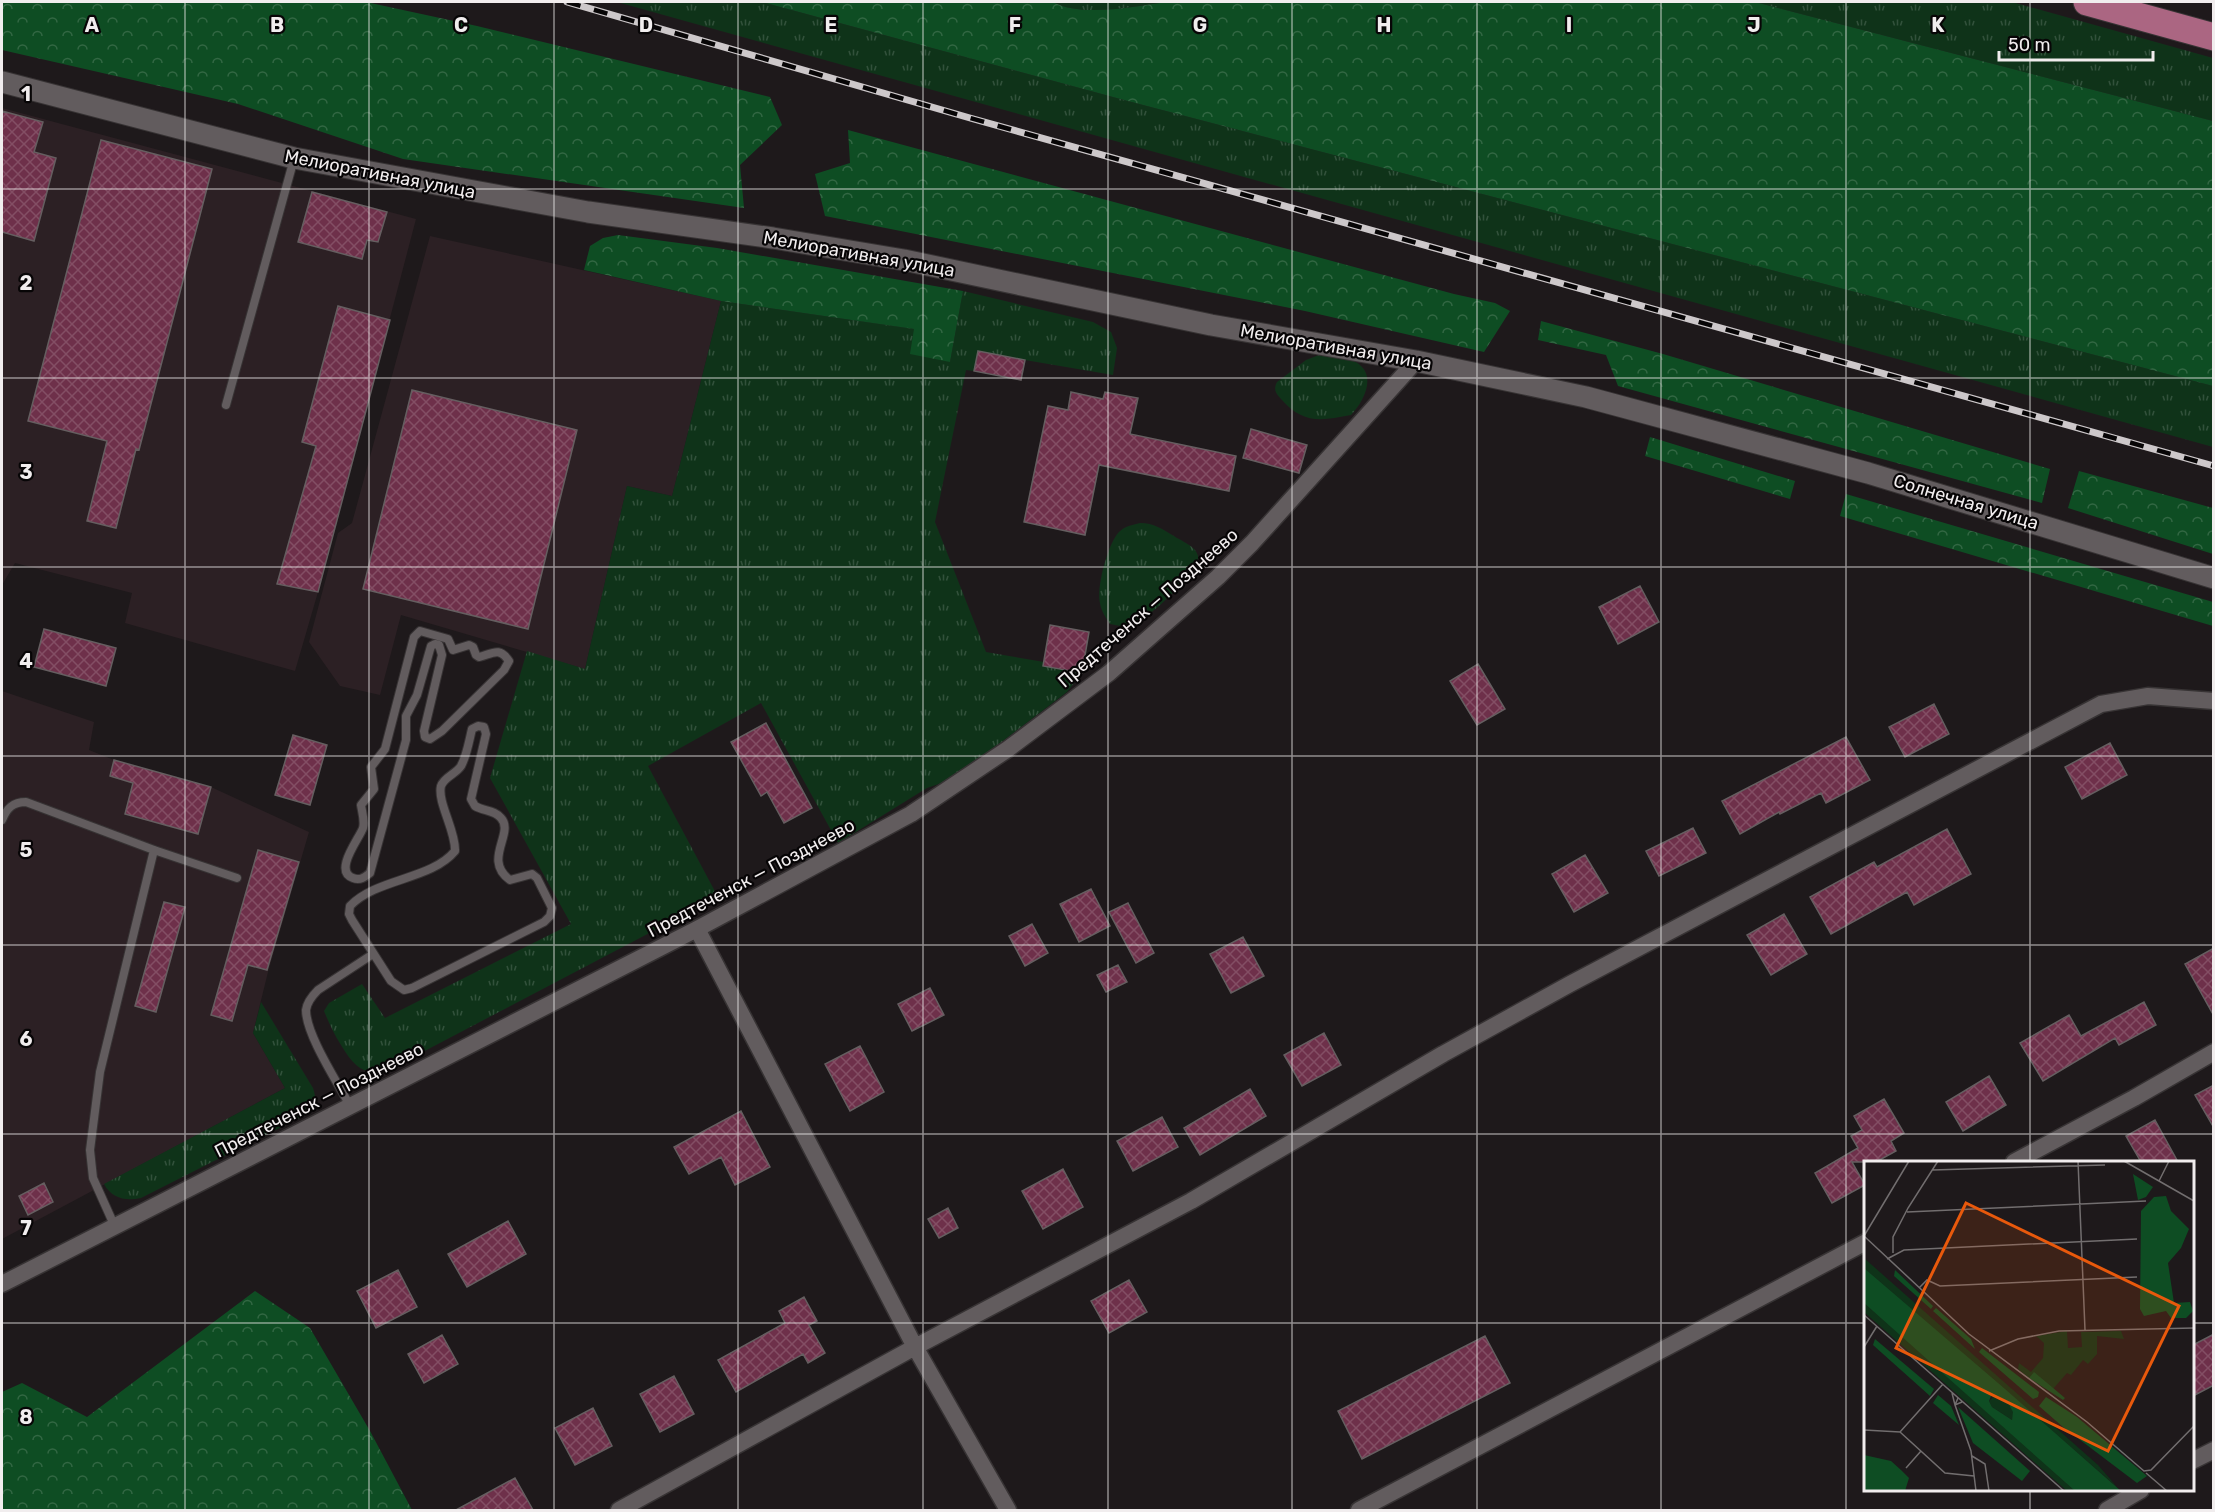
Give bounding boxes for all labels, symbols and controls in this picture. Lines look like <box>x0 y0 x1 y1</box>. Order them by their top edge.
text: A <box>85 13 100 37</box>
text: B <box>270 13 284 37</box>
text: C <box>454 13 468 37</box>
text: D <box>639 13 653 37</box>
text: E <box>825 13 837 37</box>
text: F <box>1009 13 1021 37</box>
text: G <box>1193 13 1207 37</box>
text: H <box>1377 13 1391 37</box>
text: I <box>1566 13 1572 37</box>
text: J <box>1747 13 1761 37</box>
text: K <box>1931 13 1945 37</box>
scale bar <box>1999 24 2154 62</box>
text: 50 m <box>2008 34 2051 56</box>
text: 1 <box>21 82 31 106</box>
street label: Мелиоративная улица <box>283 145 477 203</box>
street label: Мелиоративная улица <box>762 226 956 282</box>
text: 2 <box>20 271 33 295</box>
street label: Мелиоративная улица <box>1239 319 1433 375</box>
text: 3 <box>19 460 33 484</box>
street label: Солнечная улица <box>1891 469 2041 535</box>
street label: Предтеченск — Позднеево <box>1053 524 1243 692</box>
text: 4 <box>19 649 33 673</box>
street label: Предтеченск — Позднеево <box>644 814 858 942</box>
text: 5 <box>20 838 33 862</box>
text: 6 <box>19 1027 33 1051</box>
street label: Предтеченск — Позднеево <box>211 1038 427 1162</box>
inset map <box>1864 1161 2194 1491</box>
text: 7 <box>20 1216 32 1240</box>
text: 8 <box>19 1405 33 1429</box>

